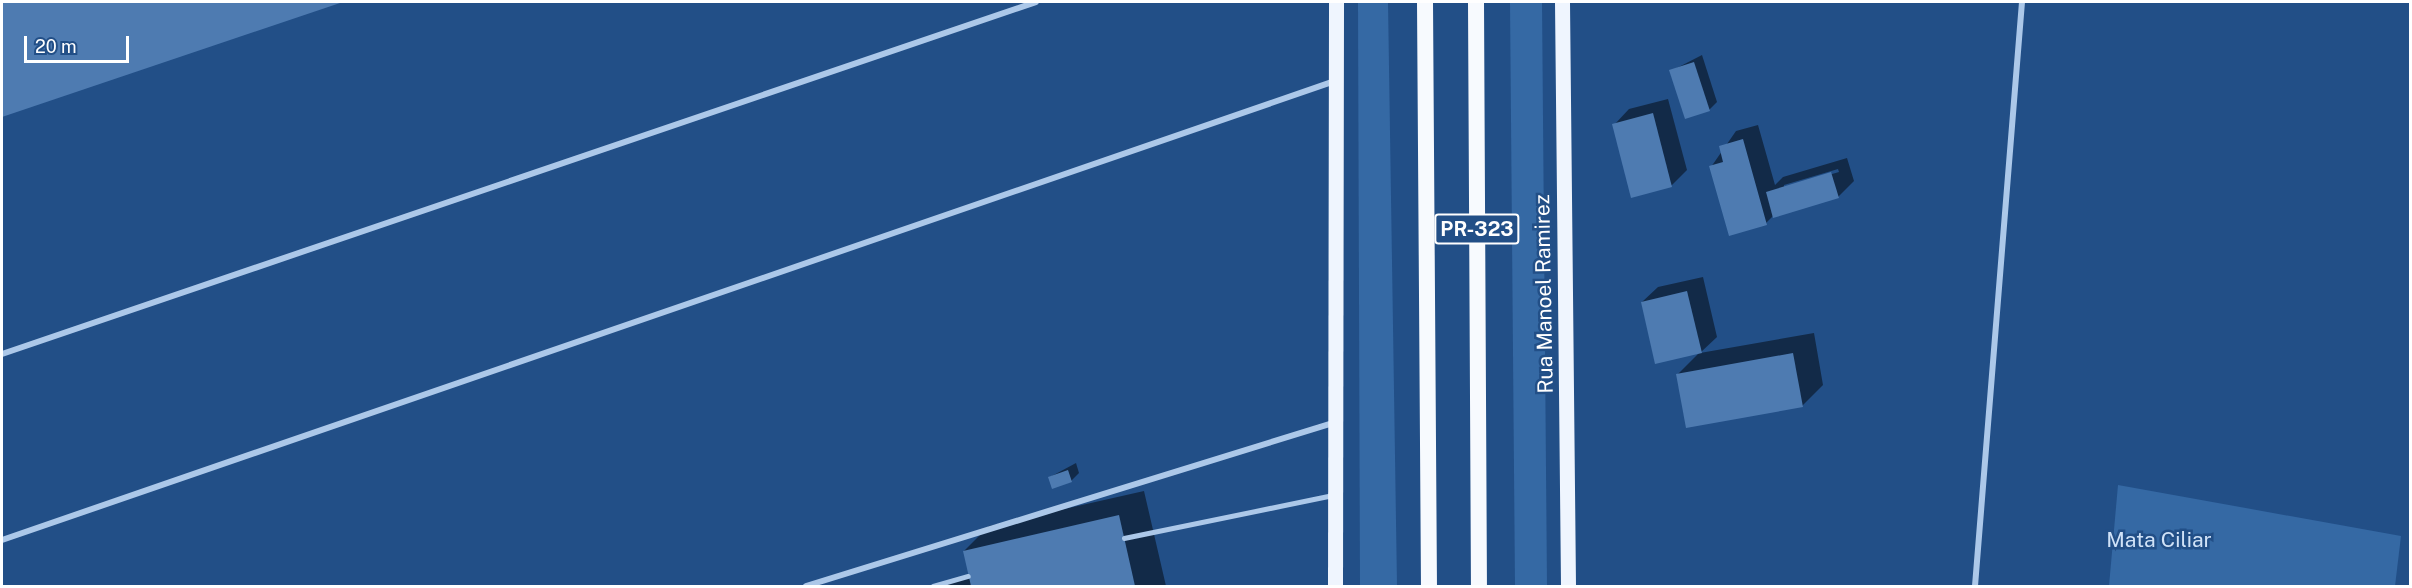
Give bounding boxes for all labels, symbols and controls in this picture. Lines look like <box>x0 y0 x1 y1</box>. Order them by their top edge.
scale bar <box>27 24 132 62</box>
text: 20 m <box>35 36 77 57</box>
street label: Rua Manoel Ramirez <box>1530 194 1558 394</box>
road number: PR-323 <box>1434 212 1520 246</box>
park label: Mata Ciliar <box>2106 527 2212 553</box>

